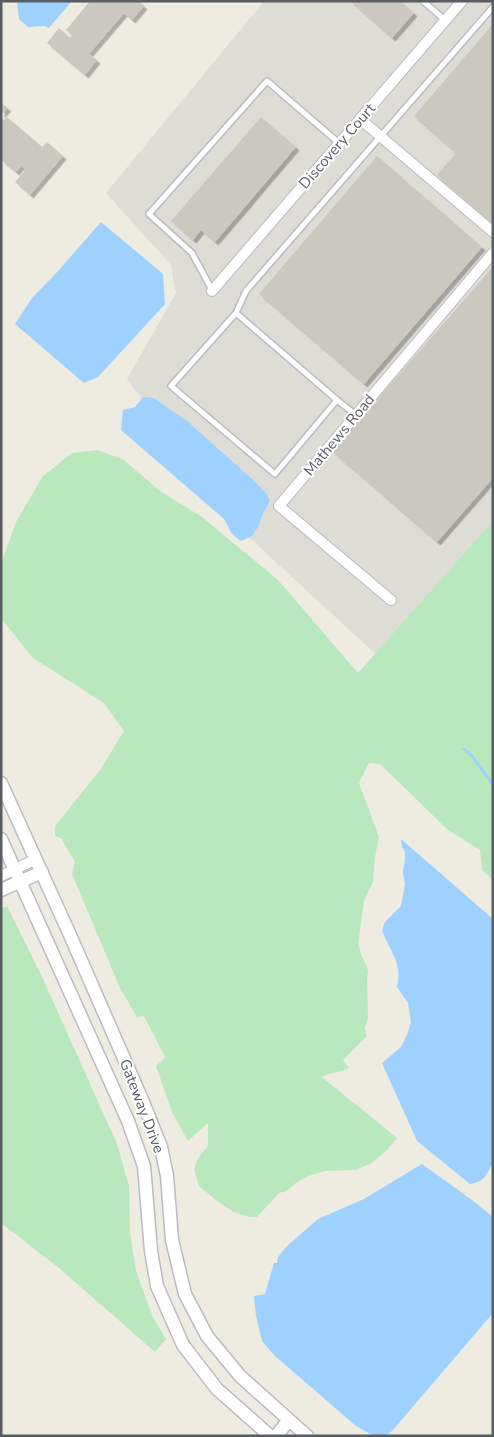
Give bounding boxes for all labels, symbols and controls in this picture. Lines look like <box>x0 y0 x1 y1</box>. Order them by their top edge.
street label: Discovery Court <box>294 98 380 193</box>
street label: Mathews Road <box>299 390 379 480</box>
street label: Gateway Drive <box>115 1056 169 1156</box>

